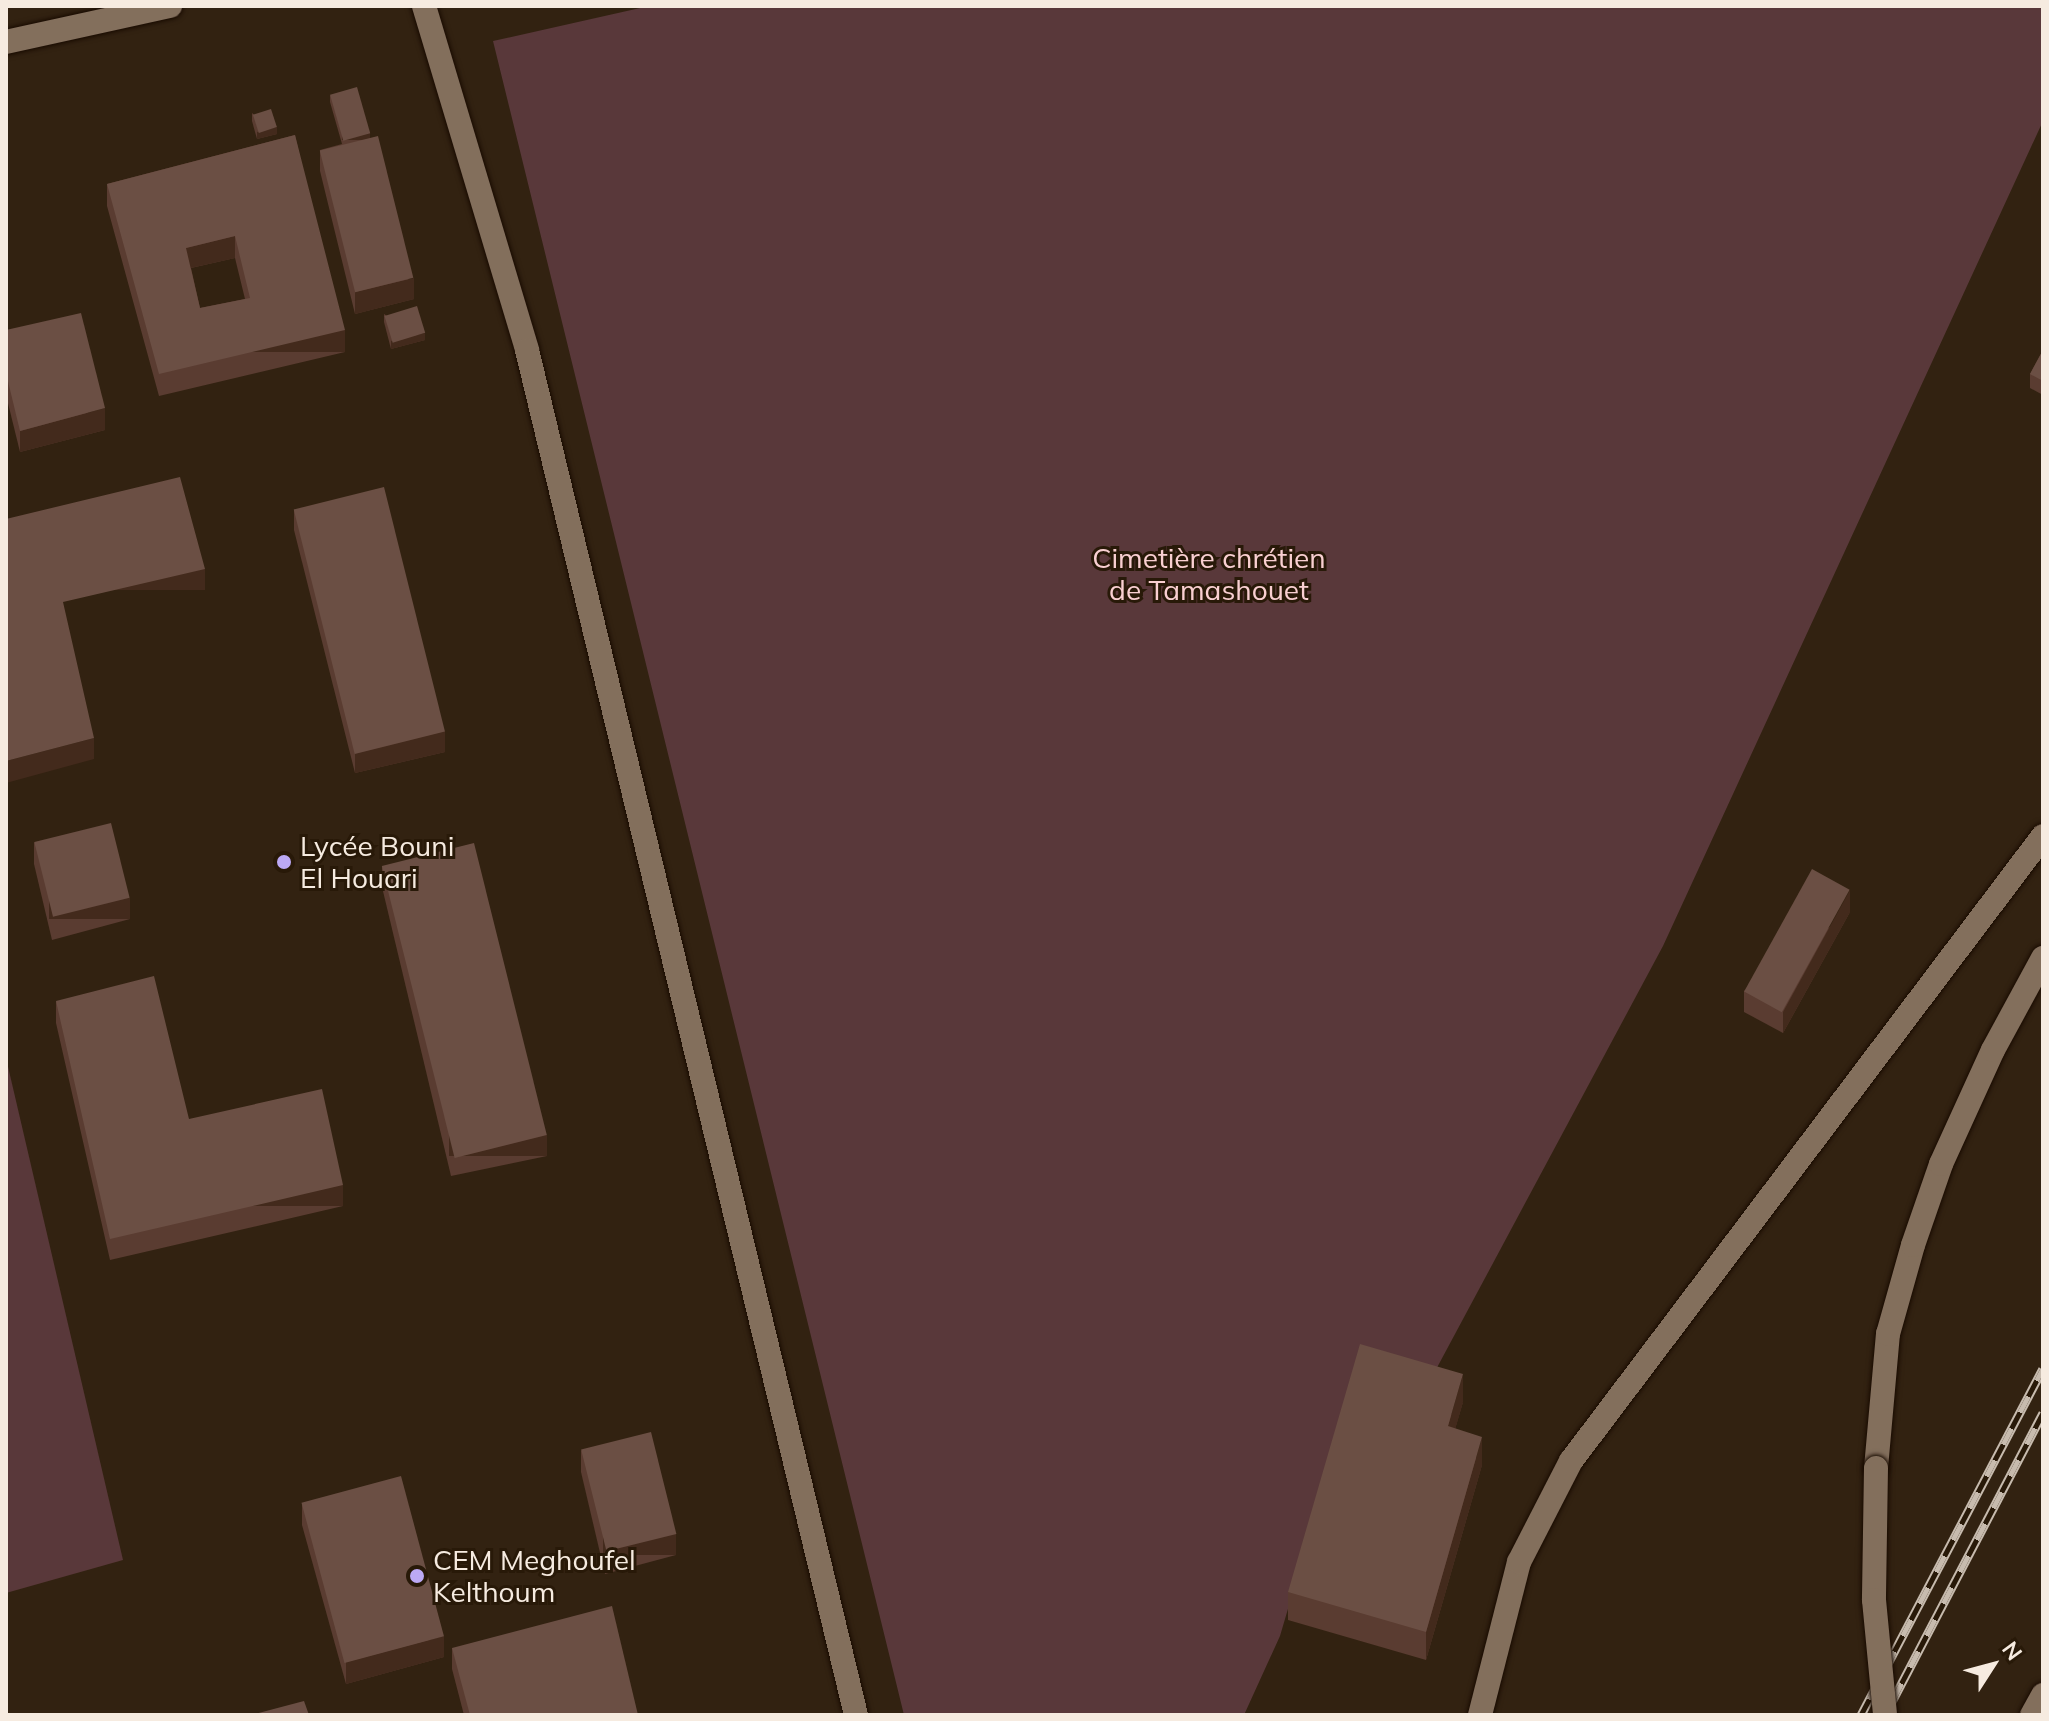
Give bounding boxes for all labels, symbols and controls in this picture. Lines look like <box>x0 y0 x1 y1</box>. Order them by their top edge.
park label: Cimetière chrétien de Tamashouet <box>1092 541 1326 607</box>
place label: Lycée Bouni El Houari <box>300 829 454 895</box>
marker: Lycée Bouni El Houari <box>275 853 293 871</box>
place label: CEM Meghoufel Kelthoum <box>433 1543 636 1609</box>
marker: CEM Meghoufel Kelthoum <box>408 1567 426 1585</box>
north arrow <box>1953 1625 2033 1705</box>
text: N <box>1996 1636 2029 1666</box>

